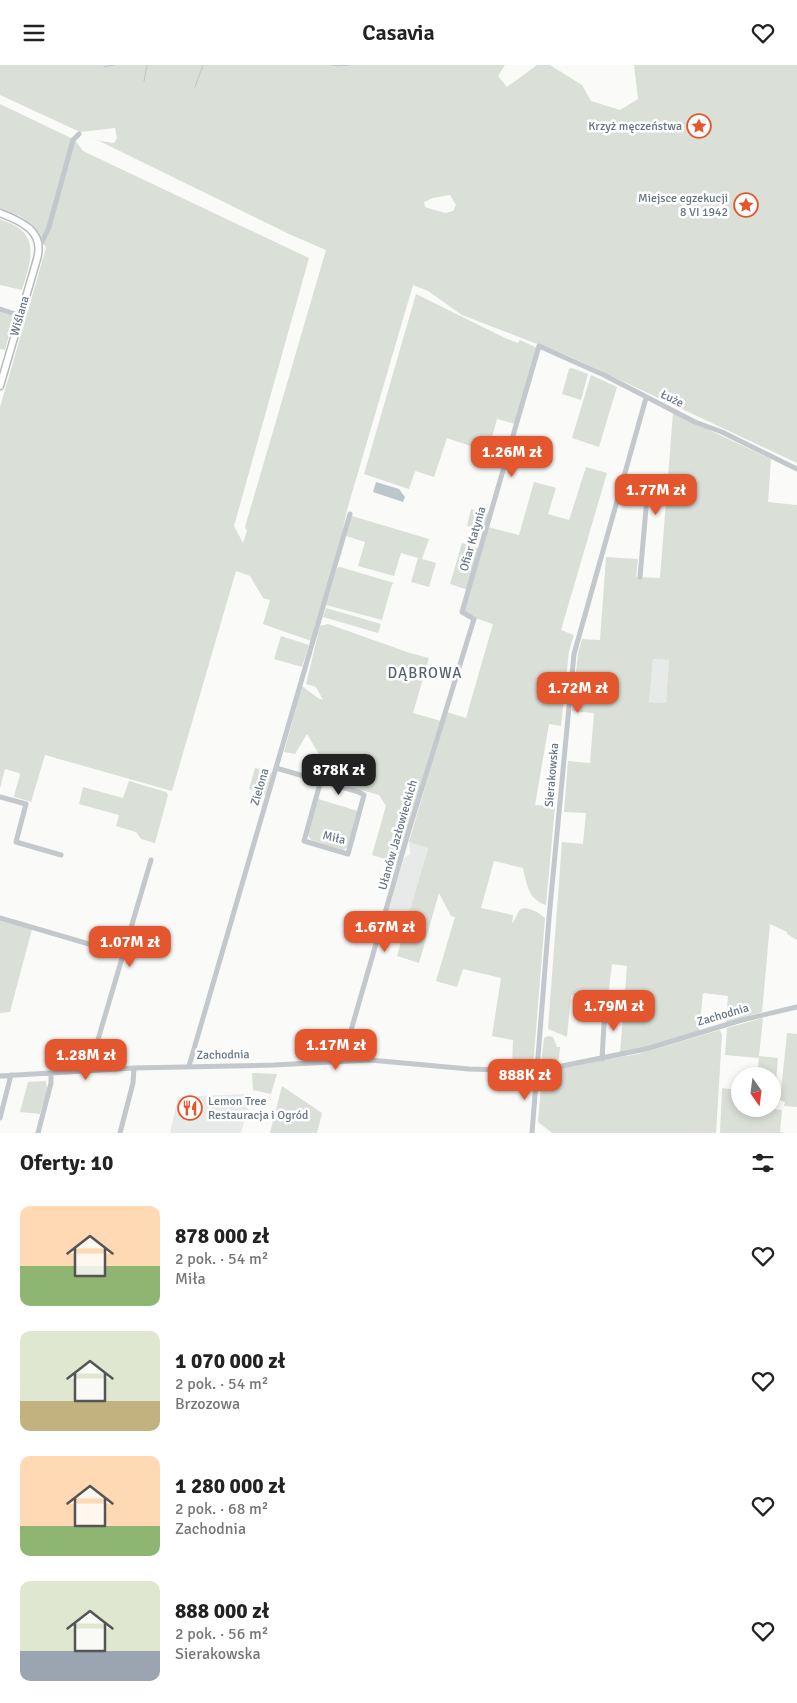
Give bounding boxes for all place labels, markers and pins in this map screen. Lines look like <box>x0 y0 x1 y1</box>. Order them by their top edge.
place icon: Krzyż męczeństwa <box>686 113 712 139</box>
place label: Krzyż męczeństwa <box>588 119 682 134</box>
place label: Miejsce egzekucji 8 VI 1942 <box>638 191 728 220</box>
place icon: Miejsce egzekucji 8 VI 1942 <box>733 192 759 218</box>
pin: 1.26M zł <box>460 435 564 478</box>
pin: 1.77M zł <box>604 473 708 516</box>
pin: 1.72M zł <box>526 671 630 714</box>
pin: 878K zł <box>293 753 385 796</box>
pin: 1.67M zł <box>333 911 437 953</box>
pin: 1.07M zł <box>78 925 182 968</box>
pin: 1.79M zł <box>562 989 666 1032</box>
pin: 1.17M zł <box>284 1029 388 1071</box>
pin: 1.28M zł <box>34 1039 138 1081</box>
pin: 888K zł <box>479 1059 571 1101</box>
place label: Lemon Tree Restauracja i Ogród <box>208 1094 308 1123</box>
restaurant icon: Lemon Tree Restauracja i Ogród <box>177 1095 203 1121</box>

